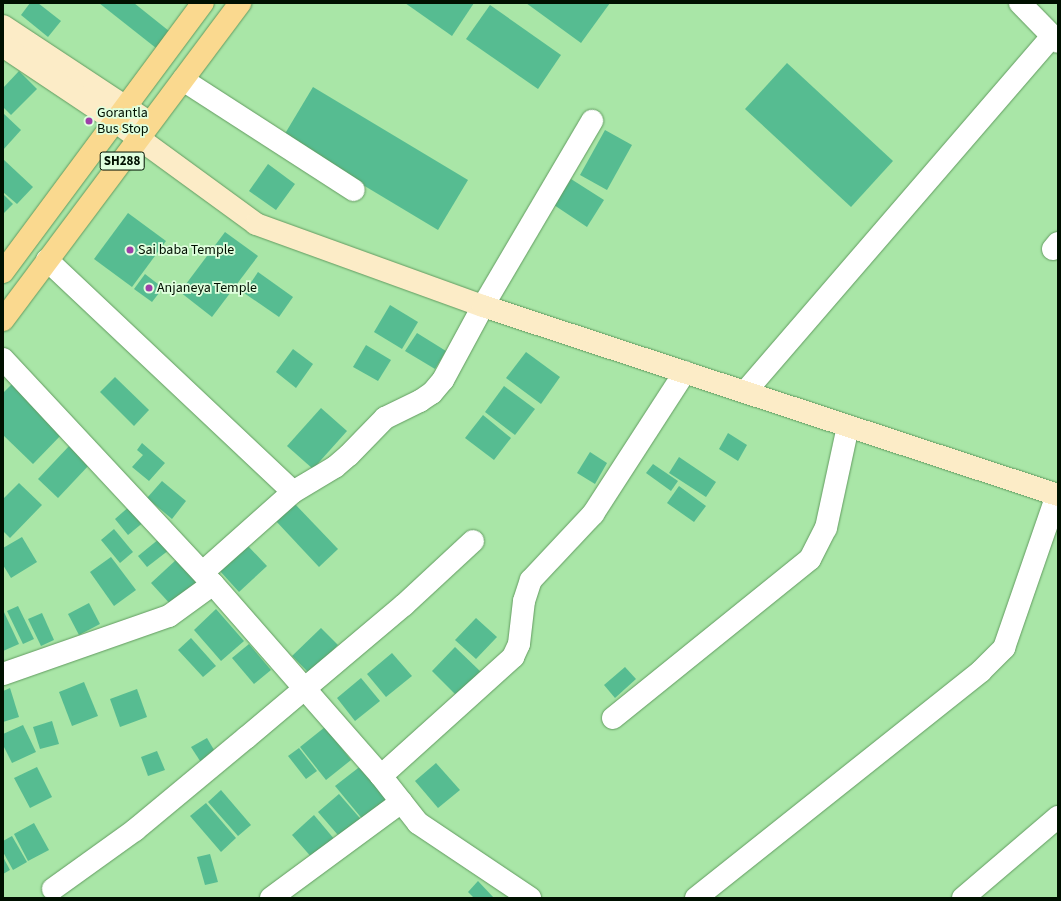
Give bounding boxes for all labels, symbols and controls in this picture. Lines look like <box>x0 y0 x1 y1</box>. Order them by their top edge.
place label: Gorantla Bus Stop <box>97 105 149 138</box>
marker: Gorantla Bus Stop <box>84 116 94 126</box>
road number: SH288 <box>99 150 145 172</box>
place label: Sai baba Temple <box>138 242 234 258</box>
marker: Sai baba Temple <box>125 245 135 255</box>
place label: Anjaneya Temple <box>157 280 257 296</box>
marker: Anjaneya Temple <box>144 283 154 293</box>

